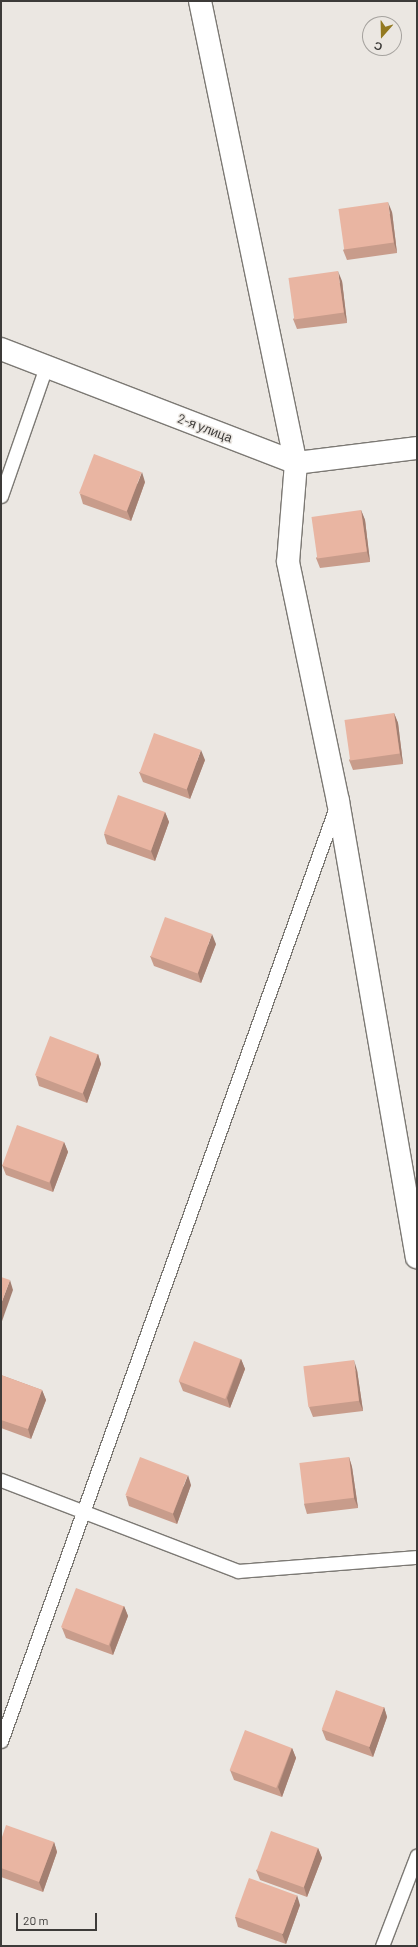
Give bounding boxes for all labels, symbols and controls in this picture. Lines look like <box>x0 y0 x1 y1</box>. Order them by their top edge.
north arrow <box>362 16 402 56</box>
text: С <box>372 39 384 54</box>
street label: 2-я улица <box>175 410 235 446</box>
scale bar <box>18 1905 99 1931</box>
text: 20 m <box>23 1913 49 1927</box>

